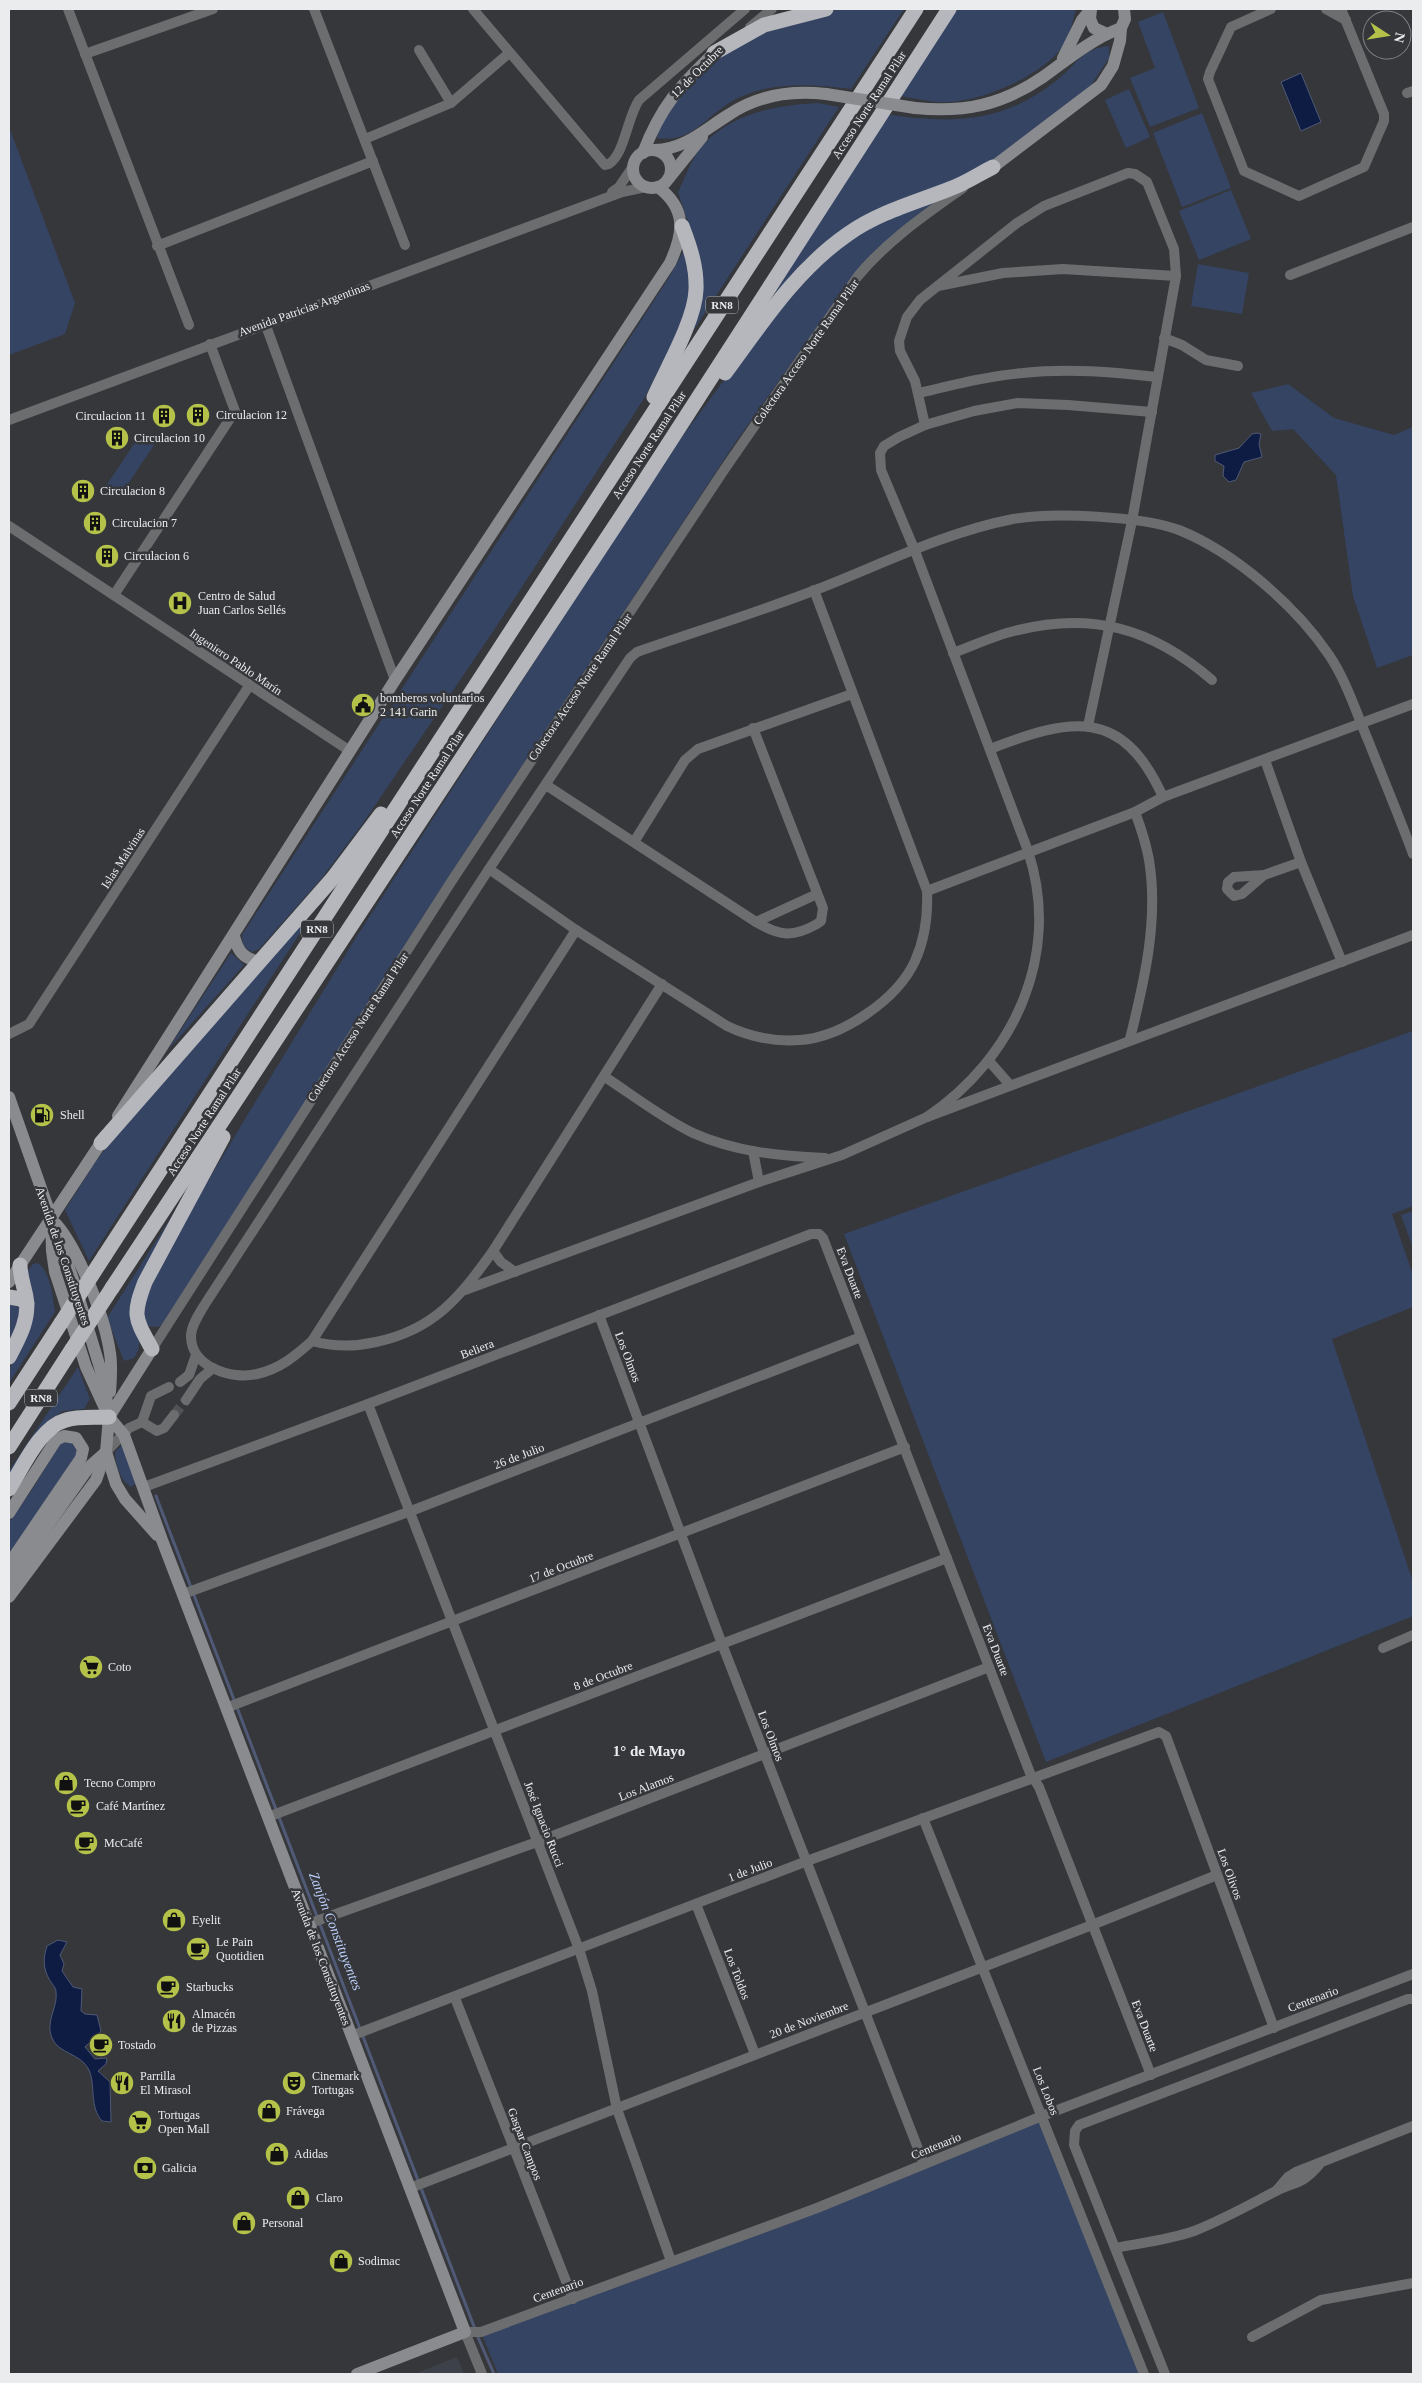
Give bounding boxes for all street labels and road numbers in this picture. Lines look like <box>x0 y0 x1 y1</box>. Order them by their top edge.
street label: 12 de Octubre <box>668 43 726 101</box>
street label: Acceso Norte Ramal Pilar <box>829 49 909 161</box>
street label: Colectora Acceso Norte Ramal Pilar <box>750 276 862 428</box>
street label: Avenida Patricias Argentinas <box>236 279 372 339</box>
road number: RN8 <box>706 296 738 314</box>
street label: Acceso Norte Ramal Pilar <box>609 389 689 501</box>
street label: Colectora Acceso Norte Ramal Pilar <box>525 611 635 763</box>
street label: Ingeniero Pablo Marín <box>187 626 285 698</box>
street label: Acceso Norte Ramal Pilar <box>387 728 467 840</box>
street label: Islas Malvinas <box>98 825 148 891</box>
road number: RN8 <box>301 921 333 938</box>
street label: Colectora Acceso Norte Ramal Pilar <box>305 950 411 1104</box>
street label: Acceso Norte Ramal Pilar <box>164 1066 244 1178</box>
street label: Avenida de los Constituyentes <box>33 1185 93 1327</box>
street label: Eva Duarte <box>834 1245 866 1301</box>
street label: Los Olmos <box>612 1330 644 1385</box>
street label: Beliera <box>458 1336 496 1362</box>
road number: RN8 <box>25 1390 57 1406</box>
street label: 26 de Julio <box>492 1440 546 1472</box>
street label: 17 de Octubre <box>527 1548 595 1586</box>
street label: Eva Duarte <box>980 1622 1012 1678</box>
street label: 8 de Octubre <box>572 1658 634 1694</box>
street label: Los Olmos <box>755 1709 787 1764</box>
street label: Los Alamos <box>617 1770 676 1804</box>
street label: José Ignacio Rucci <box>521 1779 567 1869</box>
street label: Los Olivos <box>1214 1847 1246 1902</box>
street label: 1 de Julio <box>726 1855 774 1885</box>
street label: Avenida de los Constituyentes <box>288 1887 354 2028</box>
street label: Los Toldos <box>721 1947 753 2002</box>
street label: Centenario <box>1286 1983 1340 2015</box>
street label: Eva Duarte <box>1129 1998 1161 2054</box>
street label: 20 de Noviembre <box>768 1999 850 2041</box>
street label: Los Lobos <box>1030 2065 1062 2118</box>
street label: Gaspar Campos <box>505 2106 545 2182</box>
street label: Centenario <box>909 2130 963 2162</box>
street label: Centenario <box>531 2274 585 2306</box>

